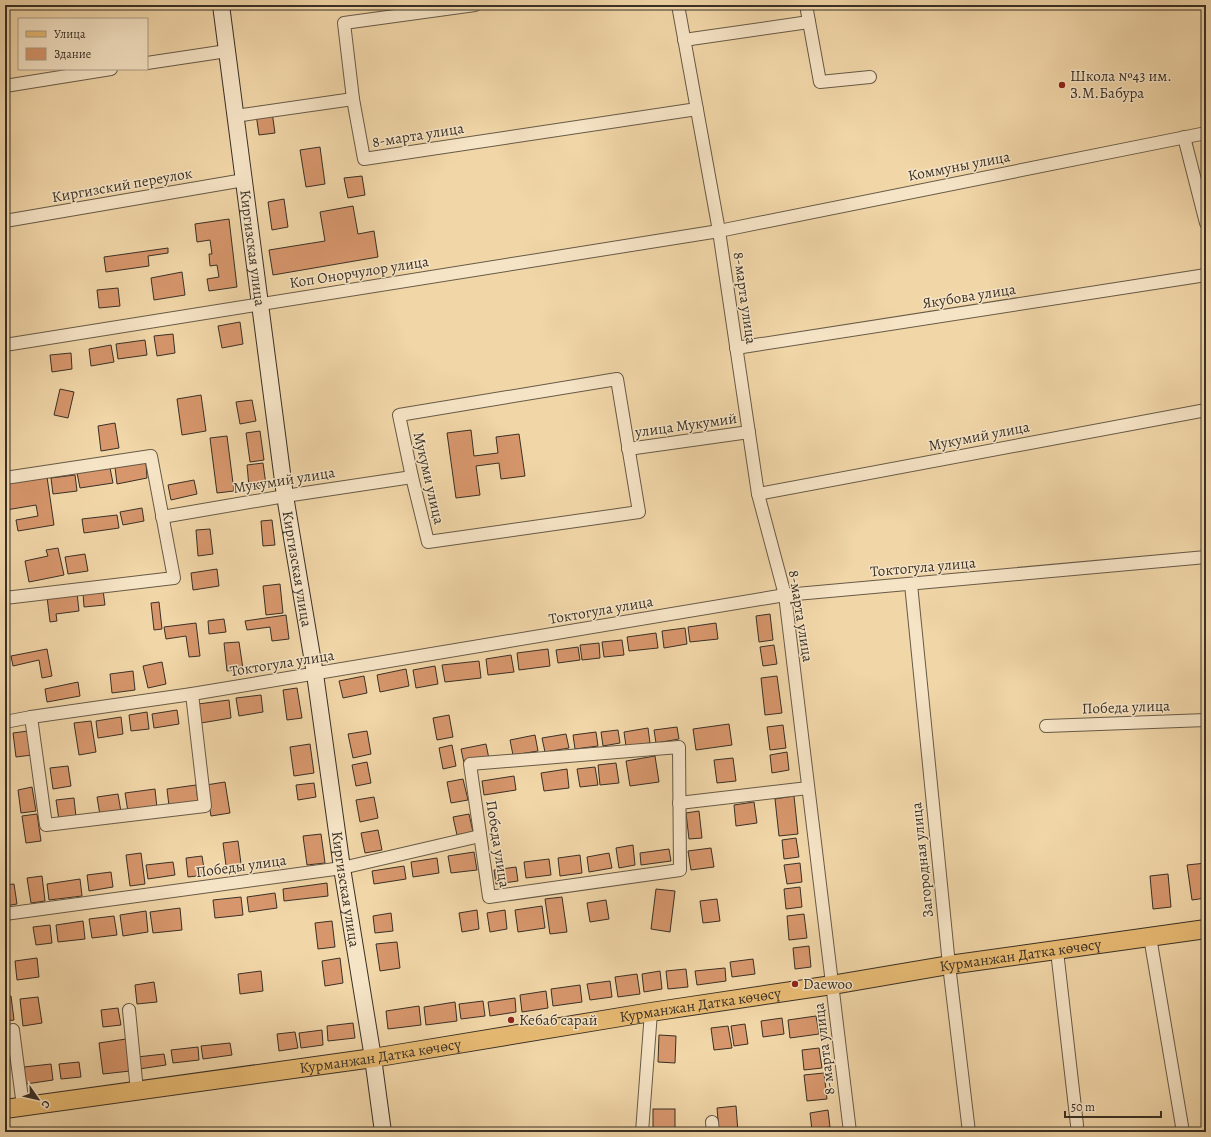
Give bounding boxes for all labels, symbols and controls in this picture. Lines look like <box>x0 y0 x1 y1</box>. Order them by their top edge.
legend <box>18 18 148 70</box>
text: Улица <box>54 26 86 42</box>
text: Здание <box>54 46 91 62</box>
place label: Школа №43 им. З.М.Бабура <box>1070 66 1172 103</box>
marker: Школа №43 им. З.М.Бабура <box>1057 80 1067 90</box>
street label: 8-марта улица <box>371 118 465 152</box>
street label: Коммуны улица <box>906 146 1012 186</box>
street label: Киргизский переулок <box>50 163 194 207</box>
street label: Киргизская улица <box>235 189 270 307</box>
street label: Коп Онорчулор улица <box>288 251 430 293</box>
street label: 8-марта улица <box>729 251 761 345</box>
street label: Якубова улица <box>921 279 1017 313</box>
street label: улица Мукумий <box>633 408 738 442</box>
street label: Мукумий улица <box>927 416 1031 456</box>
street label: Мукуми улица <box>409 430 449 526</box>
street label: Мукумий улица <box>232 462 336 498</box>
street label: Киргизская улица <box>278 509 317 628</box>
street label: Токтогула улица <box>870 552 977 582</box>
street label: 8-марта улица <box>784 569 818 663</box>
street label: Токтогула улица <box>547 591 655 629</box>
street label: Токтогула улица <box>228 645 336 681</box>
street label: Победа улица <box>1082 695 1171 719</box>
street label: Победа улица <box>481 799 515 889</box>
street label: Загородная улица <box>906 801 938 919</box>
street label: Киргизская улица <box>327 830 365 949</box>
street label: Победы улица <box>194 850 288 882</box>
street label: Курманжан Датка көчөсү <box>938 934 1103 976</box>
place label: Daewoo <box>803 974 853 994</box>
marker: Daewoo <box>790 979 800 989</box>
street label: Курманжан Датка көчөсү <box>618 983 782 1027</box>
street label: 8-марта улица <box>808 1002 840 1096</box>
place label: Кебаб сарай <box>519 1010 598 1030</box>
marker: Кебаб сарай <box>506 1015 516 1025</box>
street label: Курманжан Датка көчөсү <box>298 1034 463 1078</box>
north arrow <box>18 1079 58 1119</box>
scale bar <box>1065 1093 1161 1119</box>
text: С <box>38 1097 54 1111</box>
text: 50 m <box>1071 1099 1095 1115</box>

